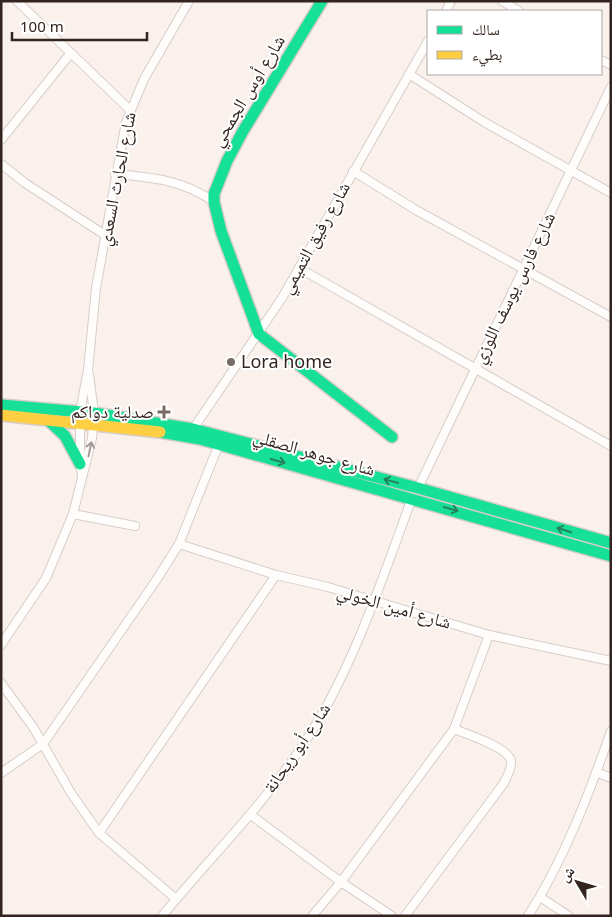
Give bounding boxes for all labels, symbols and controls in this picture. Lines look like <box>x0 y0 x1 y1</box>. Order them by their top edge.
scale bar <box>12 10 148 42</box>
legend <box>427 10 602 75</box>
text: 100 m <box>20 16 64 36</box>
text: سالك <box>472 19 500 39</box>
street label: شارع أوس الجمحي <box>204 30 293 153</box>
text: بطيء <box>472 44 502 67</box>
street label: شارع الحارث السعدي <box>91 110 144 249</box>
street label: شارع رفيق التميمي <box>273 177 358 299</box>
street label: شارع فارس يوسف اللوزي <box>466 208 563 369</box>
place label: Lora home <box>241 349 332 373</box>
marker: Lora home <box>225 356 237 368</box>
place label: صدلية دواكم <box>71 399 154 424</box>
marker: صدلية دواكم <box>158 406 170 418</box>
street label: شارع جوهر الصقلي <box>250 423 378 484</box>
one-way arrow <box>86 442 95 458</box>
one-way arrow <box>269 457 285 467</box>
one-way arrow <box>383 476 399 485</box>
one-way arrow <box>443 505 459 515</box>
one-way arrow <box>556 525 572 534</box>
street label: شارع أمين الخولي <box>333 578 454 637</box>
street label: شارع أبو ريحانة <box>257 698 335 797</box>
north arrow <box>552 857 602 907</box>
text: ش <box>554 862 579 885</box>

